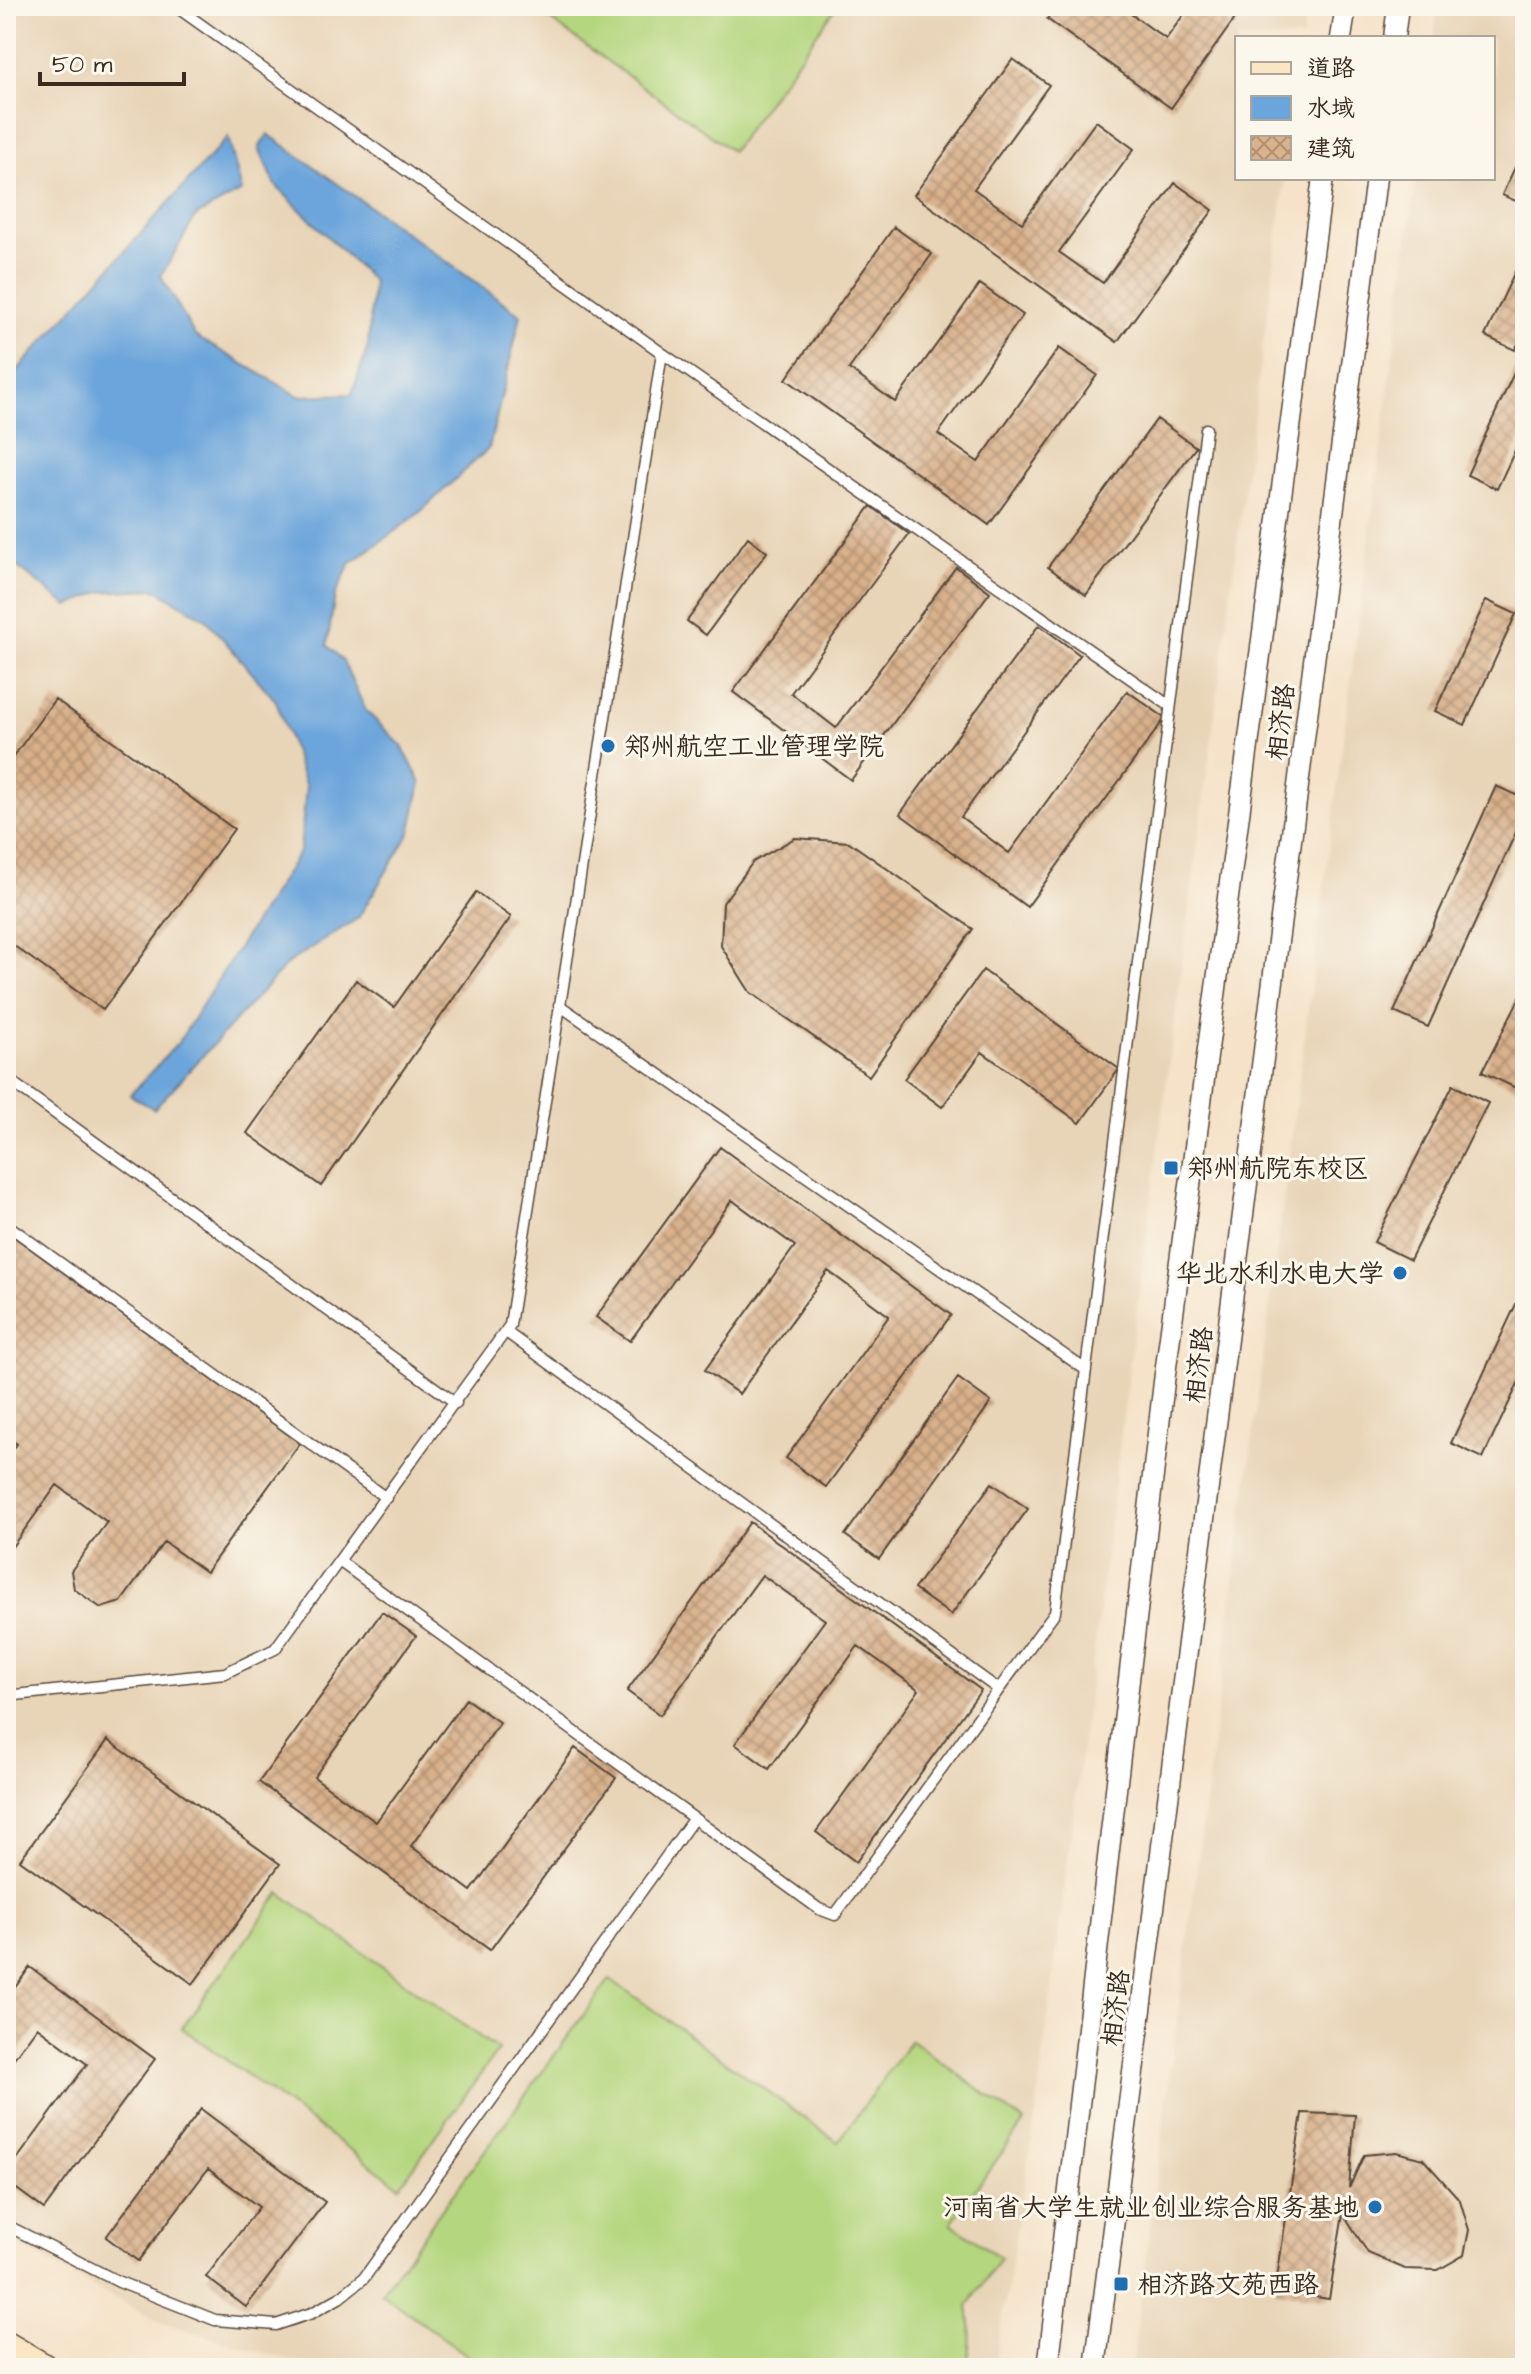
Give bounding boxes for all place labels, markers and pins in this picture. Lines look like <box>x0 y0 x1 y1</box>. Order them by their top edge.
place label: 郑州航空工业管理学院 <box>624 729 884 765</box>
marker: 郑州航空工业管理学院 <box>599 737 617 755</box>
place label: 郑州航院东校区 <box>1187 1151 1369 1187</box>
marker: 郑州航院东校区 <box>1162 1159 1180 1177</box>
place label: 华北水利水电大学 <box>1176 1256 1384 1292</box>
marker: 华北水利水电大学 <box>1391 1264 1409 1282</box>
place label: 河南省大学生就业创业综合服务基地 <box>943 2190 1359 2226</box>
marker: 河南省大学生就业创业综合服务基地 <box>1366 2198 1384 2216</box>
place label: 相济路文苑西路 <box>1137 2267 1319 2303</box>
marker: 相济路文苑西路 <box>1112 2275 1130 2293</box>

